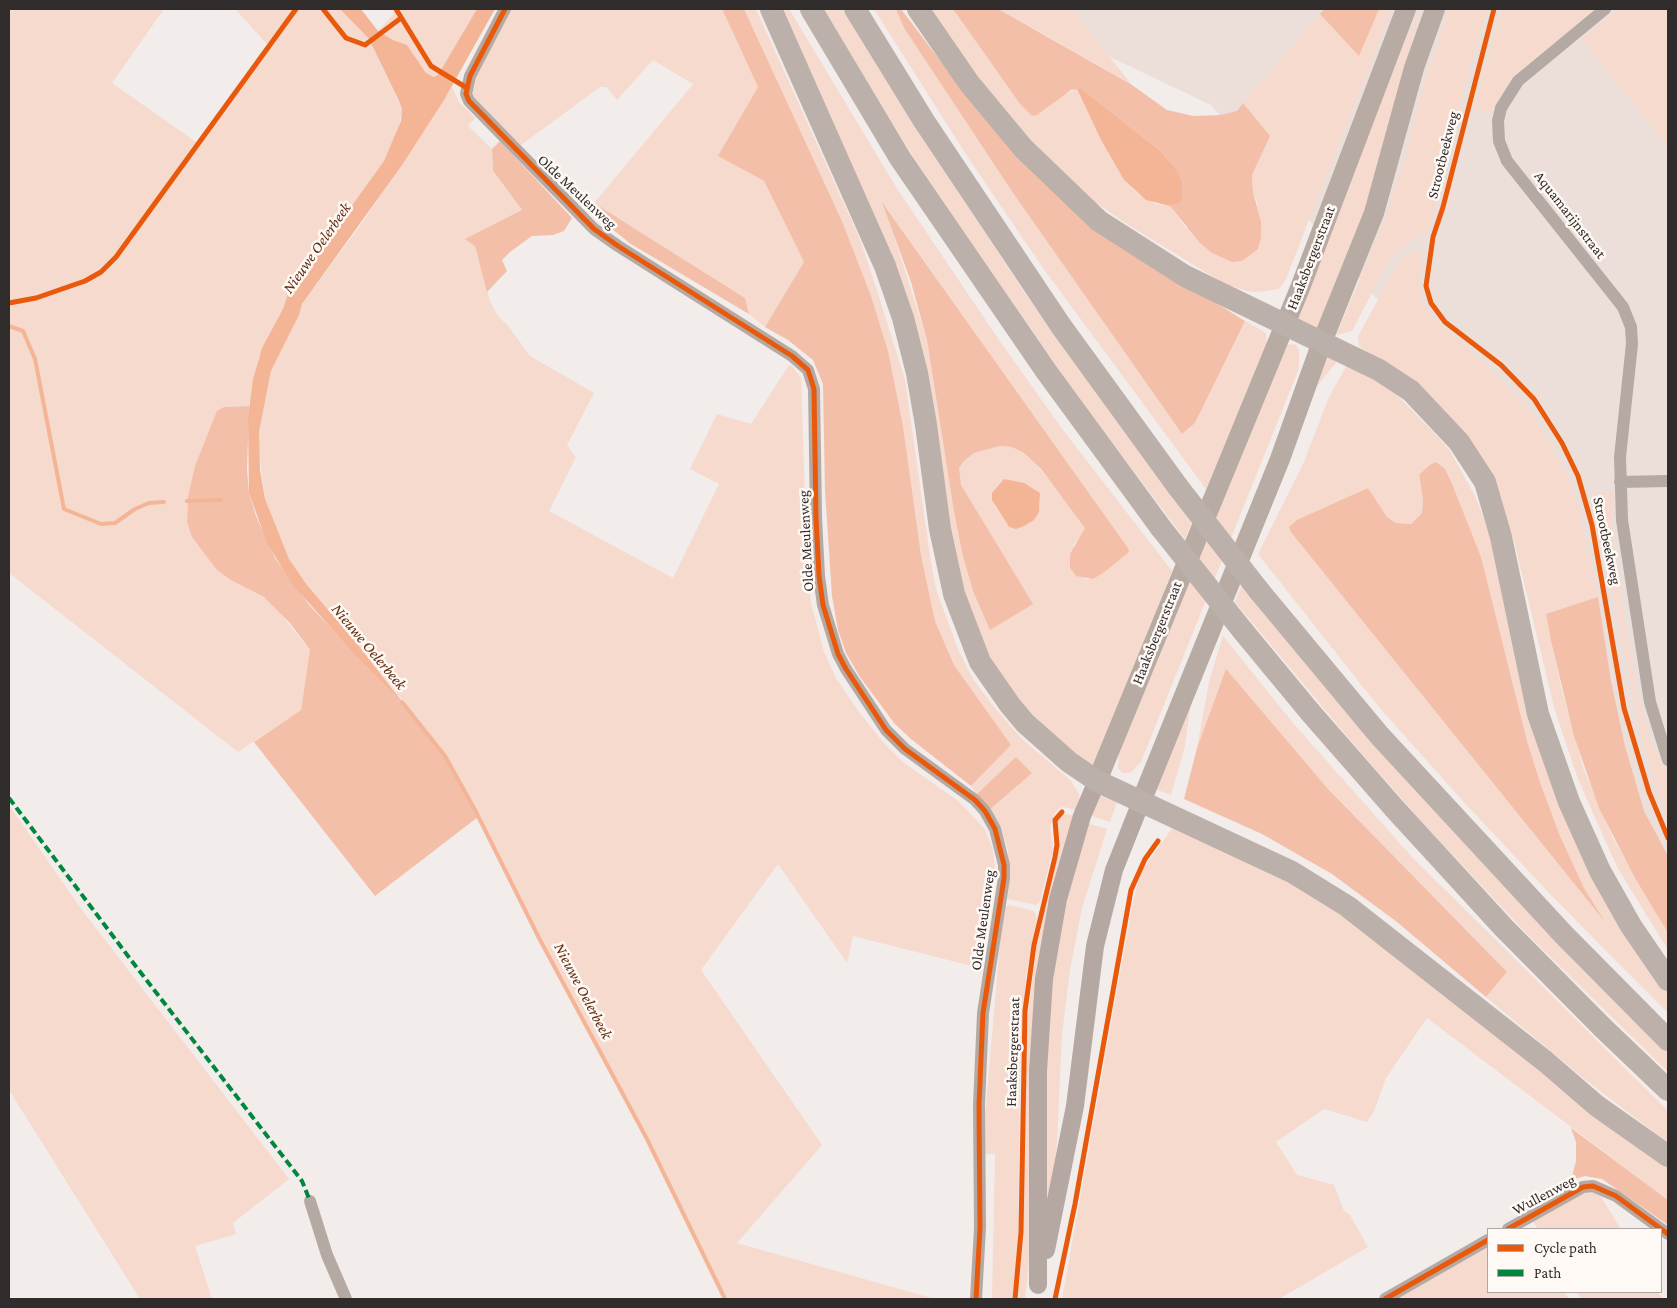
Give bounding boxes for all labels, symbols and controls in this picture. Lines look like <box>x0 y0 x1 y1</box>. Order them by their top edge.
street label: Strootbeekweg <box>1423 109 1463 201</box>
street label: Olde Meulenweg <box>534 151 620 233</box>
street label: Aquamarijnstraat <box>1530 168 1610 262</box>
water label: Nieuwe Oelerbeek <box>279 199 355 297</box>
street label: Haaksbergerstraat <box>1283 204 1339 312</box>
street label: Olde Meulenweg <box>794 490 818 592</box>
street label: Strootbeekweg <box>1589 495 1625 587</box>
street label: Haaksbergerstraat <box>1128 579 1186 687</box>
water label: Nieuwe Oelerbeek <box>327 600 411 694</box>
street label: Olde Meulenweg <box>967 868 999 972</box>
water label: Nieuwe Oelerbeek <box>550 939 616 1043</box>
street label: Haaksbergerstraat <box>1002 997 1024 1107</box>
street label: Wullenweg <box>1509 1171 1579 1219</box>
legend <box>1487 1228 1662 1293</box>
text: Cycle path <box>1534 1240 1597 1256</box>
text: Path <box>1534 1265 1561 1281</box>

